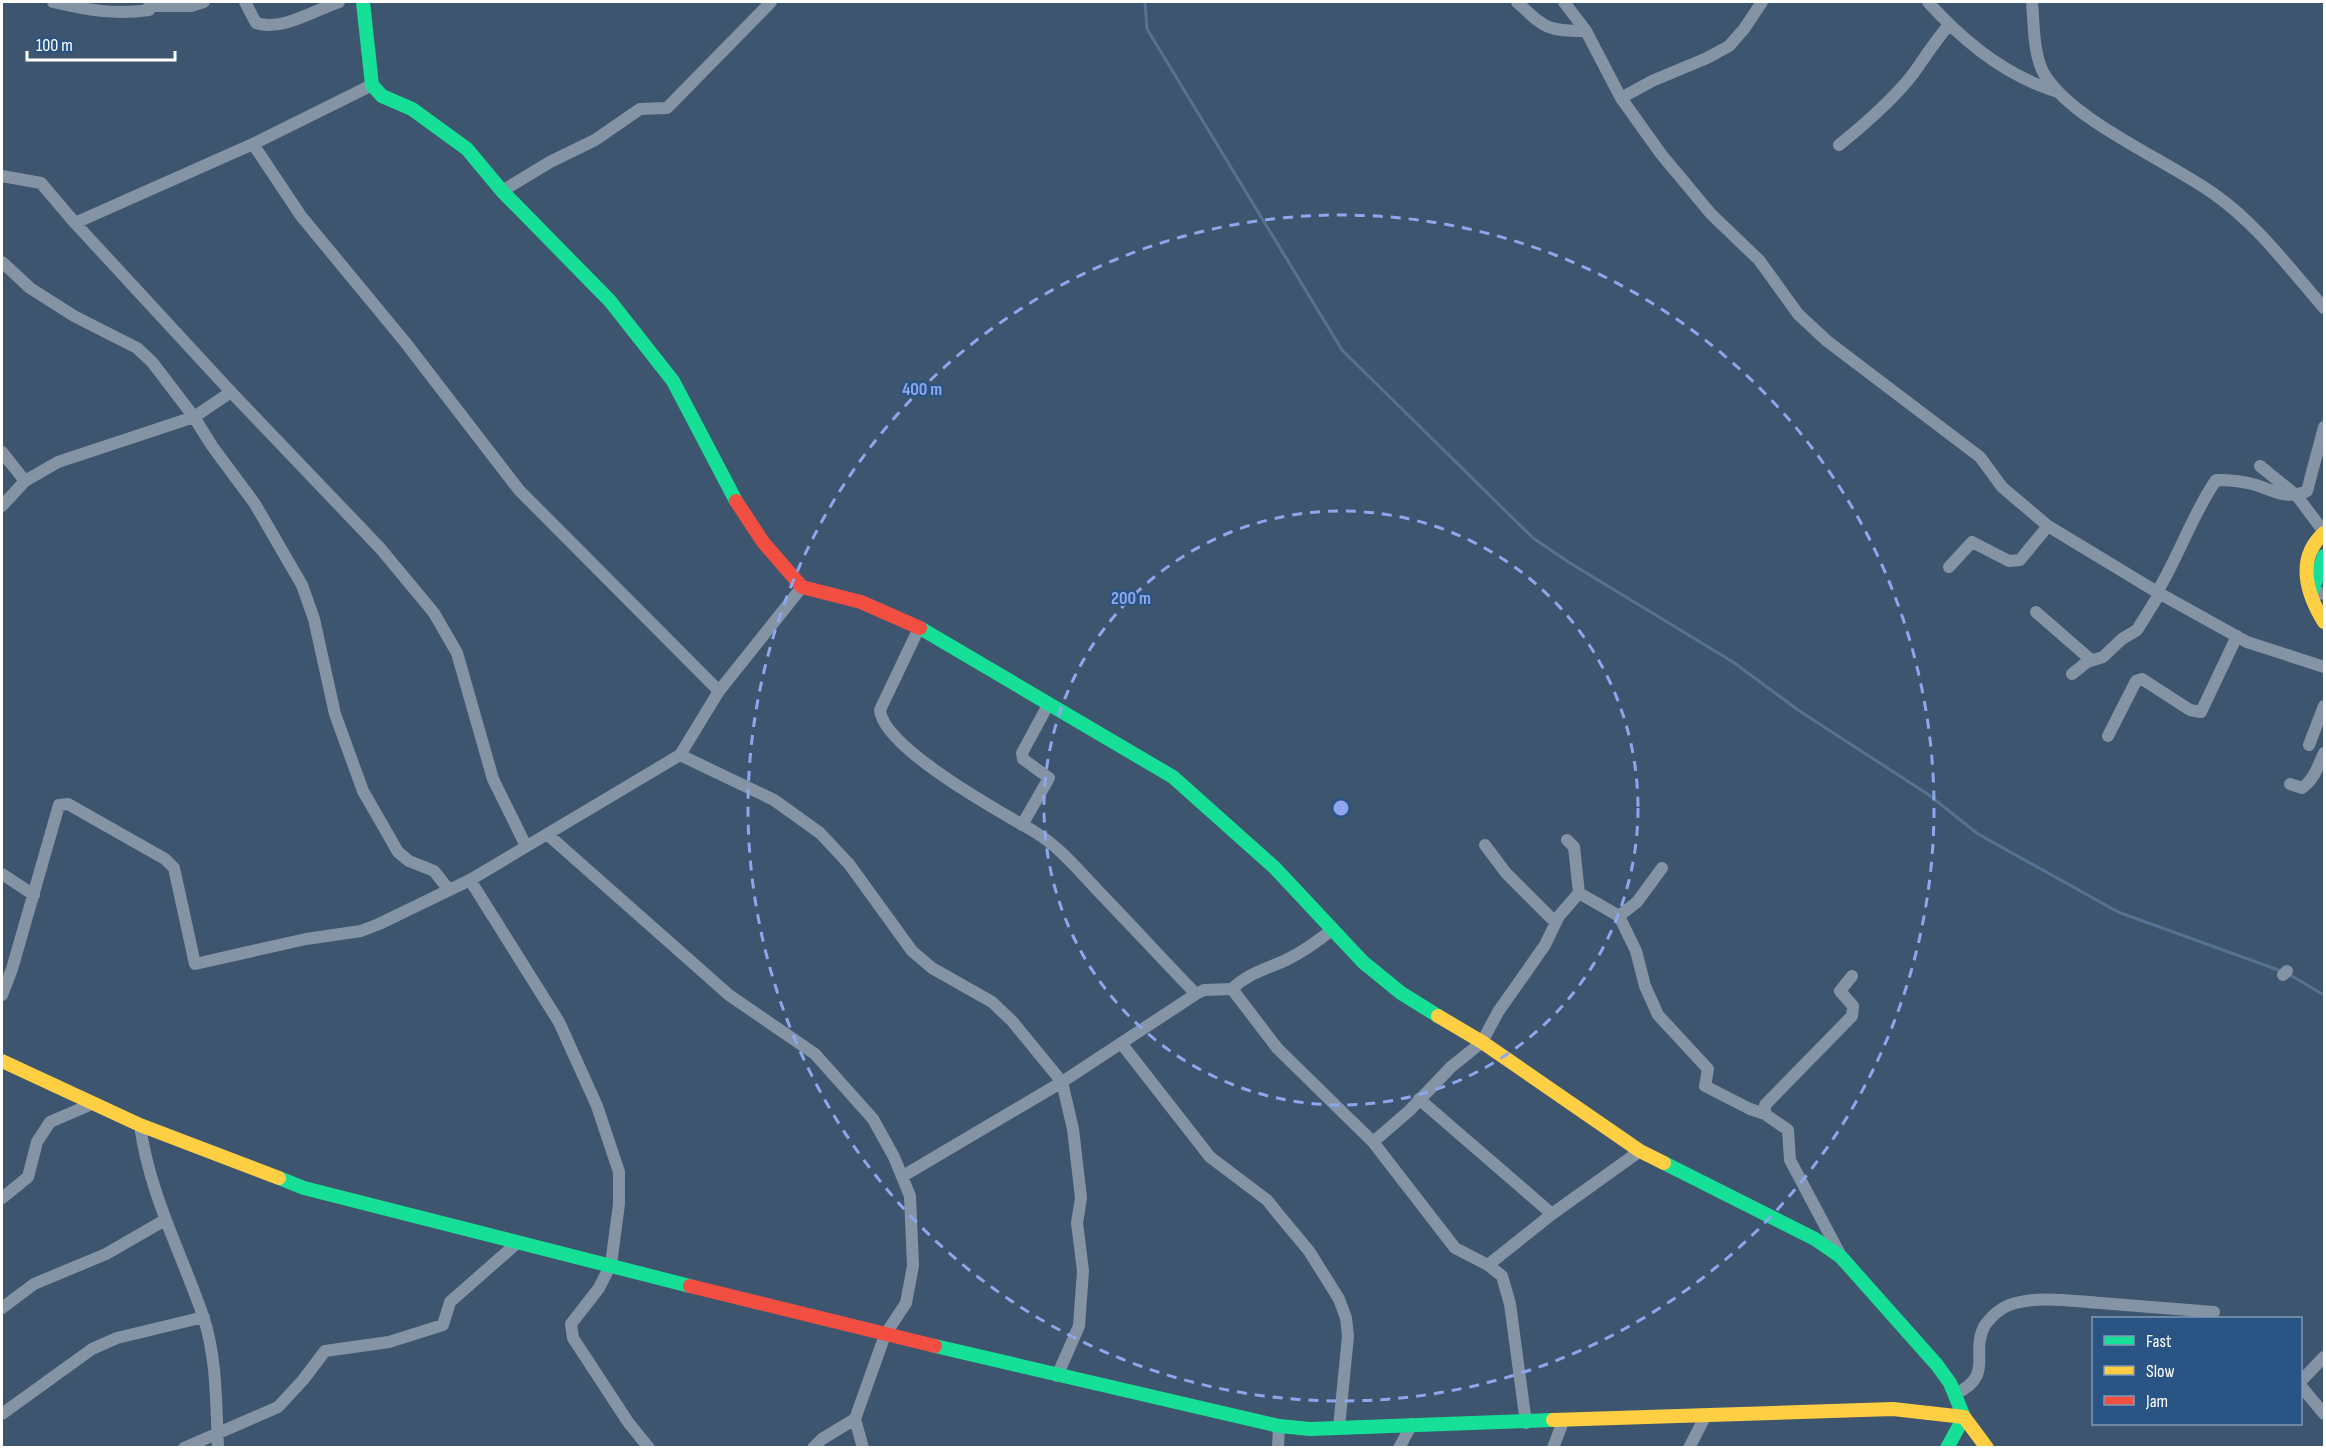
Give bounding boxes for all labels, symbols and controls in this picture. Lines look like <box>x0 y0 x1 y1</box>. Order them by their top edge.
scale bar <box>27 24 176 62</box>
text: 100 m <box>36 35 73 56</box>
text: 400 m <box>902 379 942 400</box>
text: 200 m <box>1111 588 1151 609</box>
centre of rings <box>1331 798 1351 818</box>
legend <box>2092 1317 2302 1425</box>
text: Fast <box>2146 1331 2172 1352</box>
text: Slow <box>2146 1361 2175 1382</box>
text: Jam <box>2145 1391 2168 1412</box>

